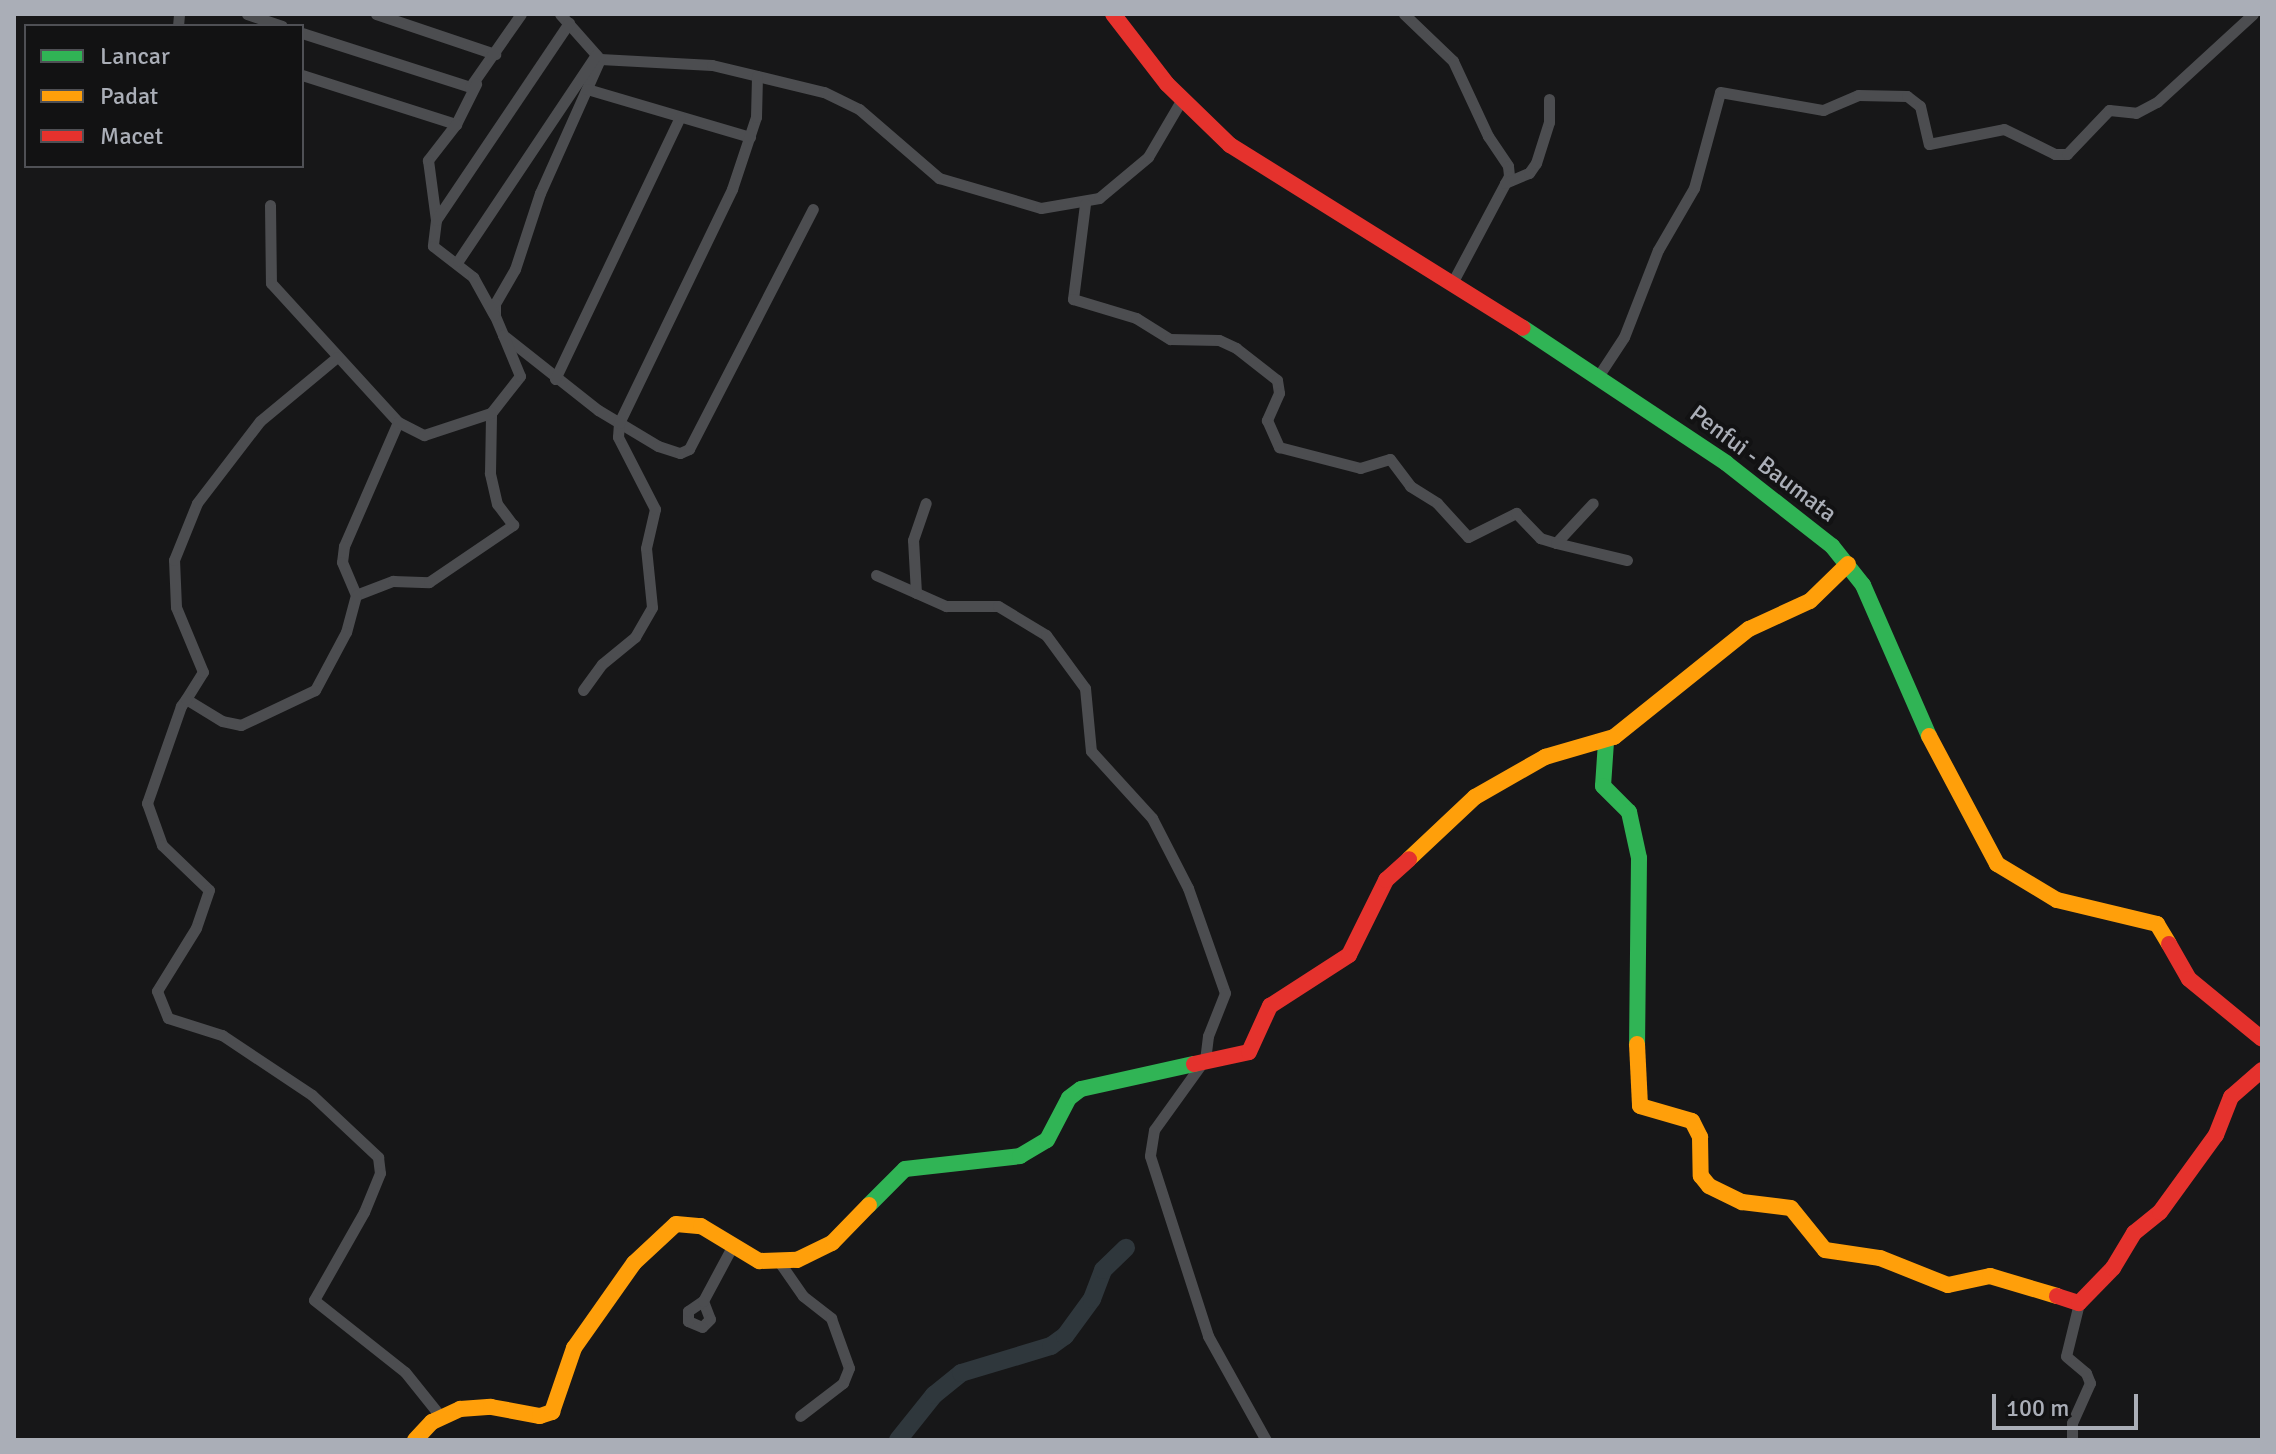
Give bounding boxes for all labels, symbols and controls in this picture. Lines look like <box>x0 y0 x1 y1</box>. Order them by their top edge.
legend <box>24 24 304 168</box>
text: Lancar <box>100 41 170 71</box>
text: Padat <box>100 81 158 111</box>
text: Macet <box>100 121 163 151</box>
street label: Penfui - Baumata <box>1684 400 1842 528</box>
scale bar <box>1996 1378 2142 1428</box>
text: 100 m <box>2006 1393 2069 1423</box>

